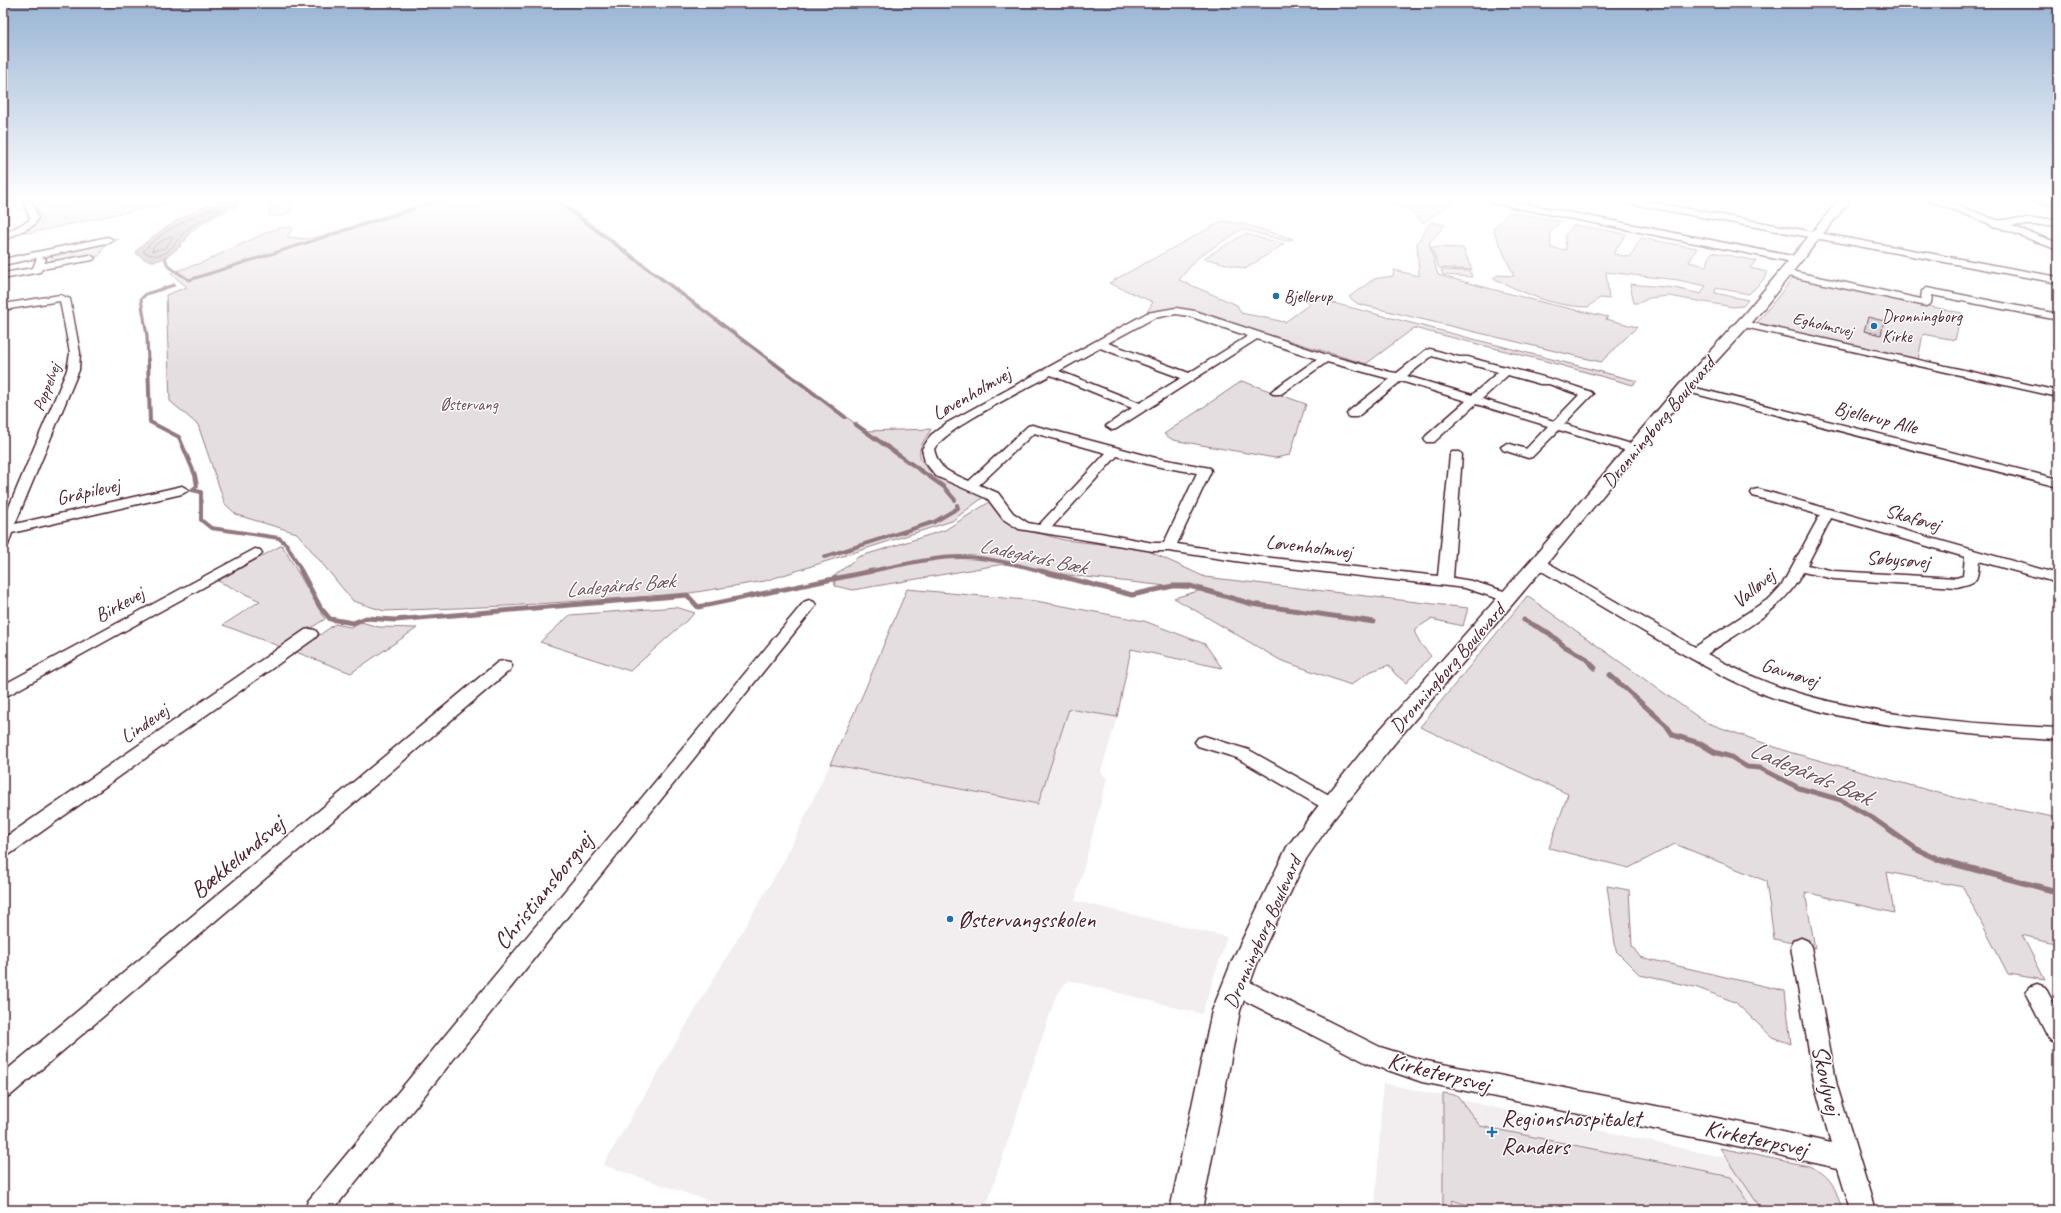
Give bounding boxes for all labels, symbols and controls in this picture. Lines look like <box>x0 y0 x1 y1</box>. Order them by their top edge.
place label: Bjellerup <box>1284 286 1334 307</box>
marker: Bjellerup <box>1271 291 1281 301</box>
place label: Dronningborg Kirke <box>1882 306 1964 347</box>
street label: Egholmsvej <box>1791 307 1858 342</box>
marker: Dronningborg Kirke <box>1869 321 1879 331</box>
street label: Dronningborg Boulevard <box>1596 349 1723 493</box>
street label: Poppelvej <box>28 358 66 414</box>
street label: Løvenholmvej <box>927 360 1017 426</box>
park label: Østervang <box>440 394 499 415</box>
street label: Bjellerup Alle <box>1832 395 1921 440</box>
street label: Gråpilevej <box>54 472 124 511</box>
street label: Skaføvej <box>1882 498 1946 538</box>
street label: Løvenholmvej <box>1264 529 1355 564</box>
water label: Ladegårds Bæk <box>977 532 1092 581</box>
street label: Søbysøvej <box>1865 545 1933 574</box>
street label: Valløvej <box>1727 561 1782 614</box>
water label: Ladegårds Bæk <box>565 567 679 603</box>
street label: Birkevej <box>90 580 150 628</box>
street label: Dronningborg Boulevard <box>1384 596 1513 738</box>
street label: Gavnøvej <box>1758 652 1824 694</box>
street label: Lindevej <box>115 697 175 749</box>
water label: Ladegårds Bæk <box>1745 733 1881 815</box>
street label: Bækkelundsvej <box>184 807 293 905</box>
street label: Christiansborgvej <box>487 824 601 956</box>
street label: Dronningborg Boulevard <box>1218 849 1308 1012</box>
place label: Østervangsskolen <box>958 904 1096 934</box>
marker: Østervangsskolen <box>945 914 955 924</box>
street label: Skovlyvej <box>1805 1043 1850 1120</box>
street label: Kirketerpsvej <box>1385 1045 1496 1100</box>
place label: Regionshospitalet Randers <box>1501 1103 1644 1161</box>
street label: Kirketerpsvej <box>1702 1112 1813 1164</box>
marker: Regionshospitalet Randers <box>1486 1126 1498 1138</box>

